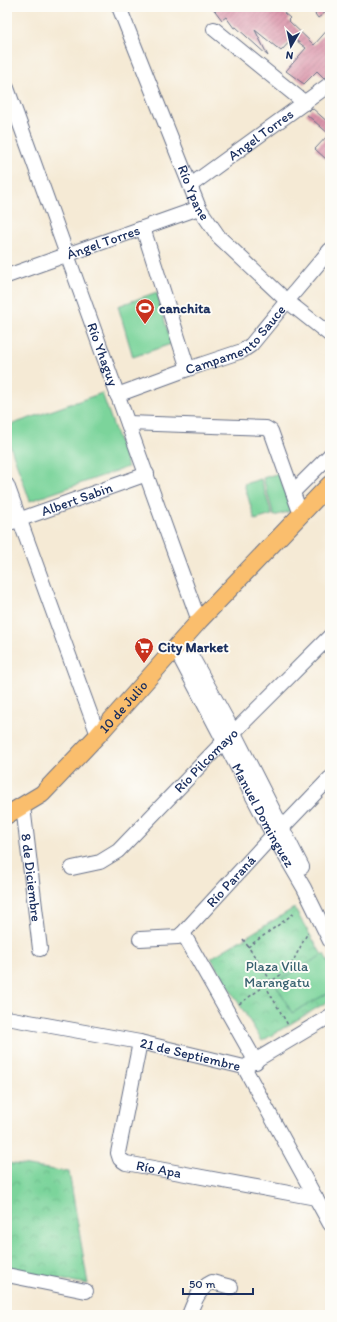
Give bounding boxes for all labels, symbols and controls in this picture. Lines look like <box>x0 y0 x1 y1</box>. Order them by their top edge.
north arrow <box>271 26 311 66</box>
text: N <box>285 48 294 62</box>
street label: Angel Torres <box>225 105 297 164</box>
street label: Río Ypane <box>174 162 214 224</box>
street label: Ángel Torres <box>64 221 142 263</box>
sports icon: canchita <box>134 297 156 325</box>
place label: canchita <box>159 300 211 317</box>
street label: Campamento Sauce <box>183 301 289 378</box>
street label: Río Yhaguy <box>84 320 122 389</box>
street label: Albert Sabin <box>39 479 115 520</box>
supermarket icon: City Market <box>133 636 155 664</box>
place label: City Market <box>158 639 229 656</box>
street label: 10 de Julio <box>95 677 151 737</box>
street label: Río Pilcomayo <box>170 725 241 796</box>
street label: Manuel Dominguez <box>228 760 299 871</box>
street label: 8 de Diciembre <box>18 832 45 923</box>
street label: Río Paraná <box>203 851 259 911</box>
park label: Plaza Villa Marangatu <box>244 958 310 991</box>
street label: 21 de Septiembre <box>138 1034 243 1074</box>
street label: Río Apa <box>135 1157 183 1182</box>
scale bar <box>183 1270 253 1296</box>
text: 50 m <box>189 1277 215 1291</box>

